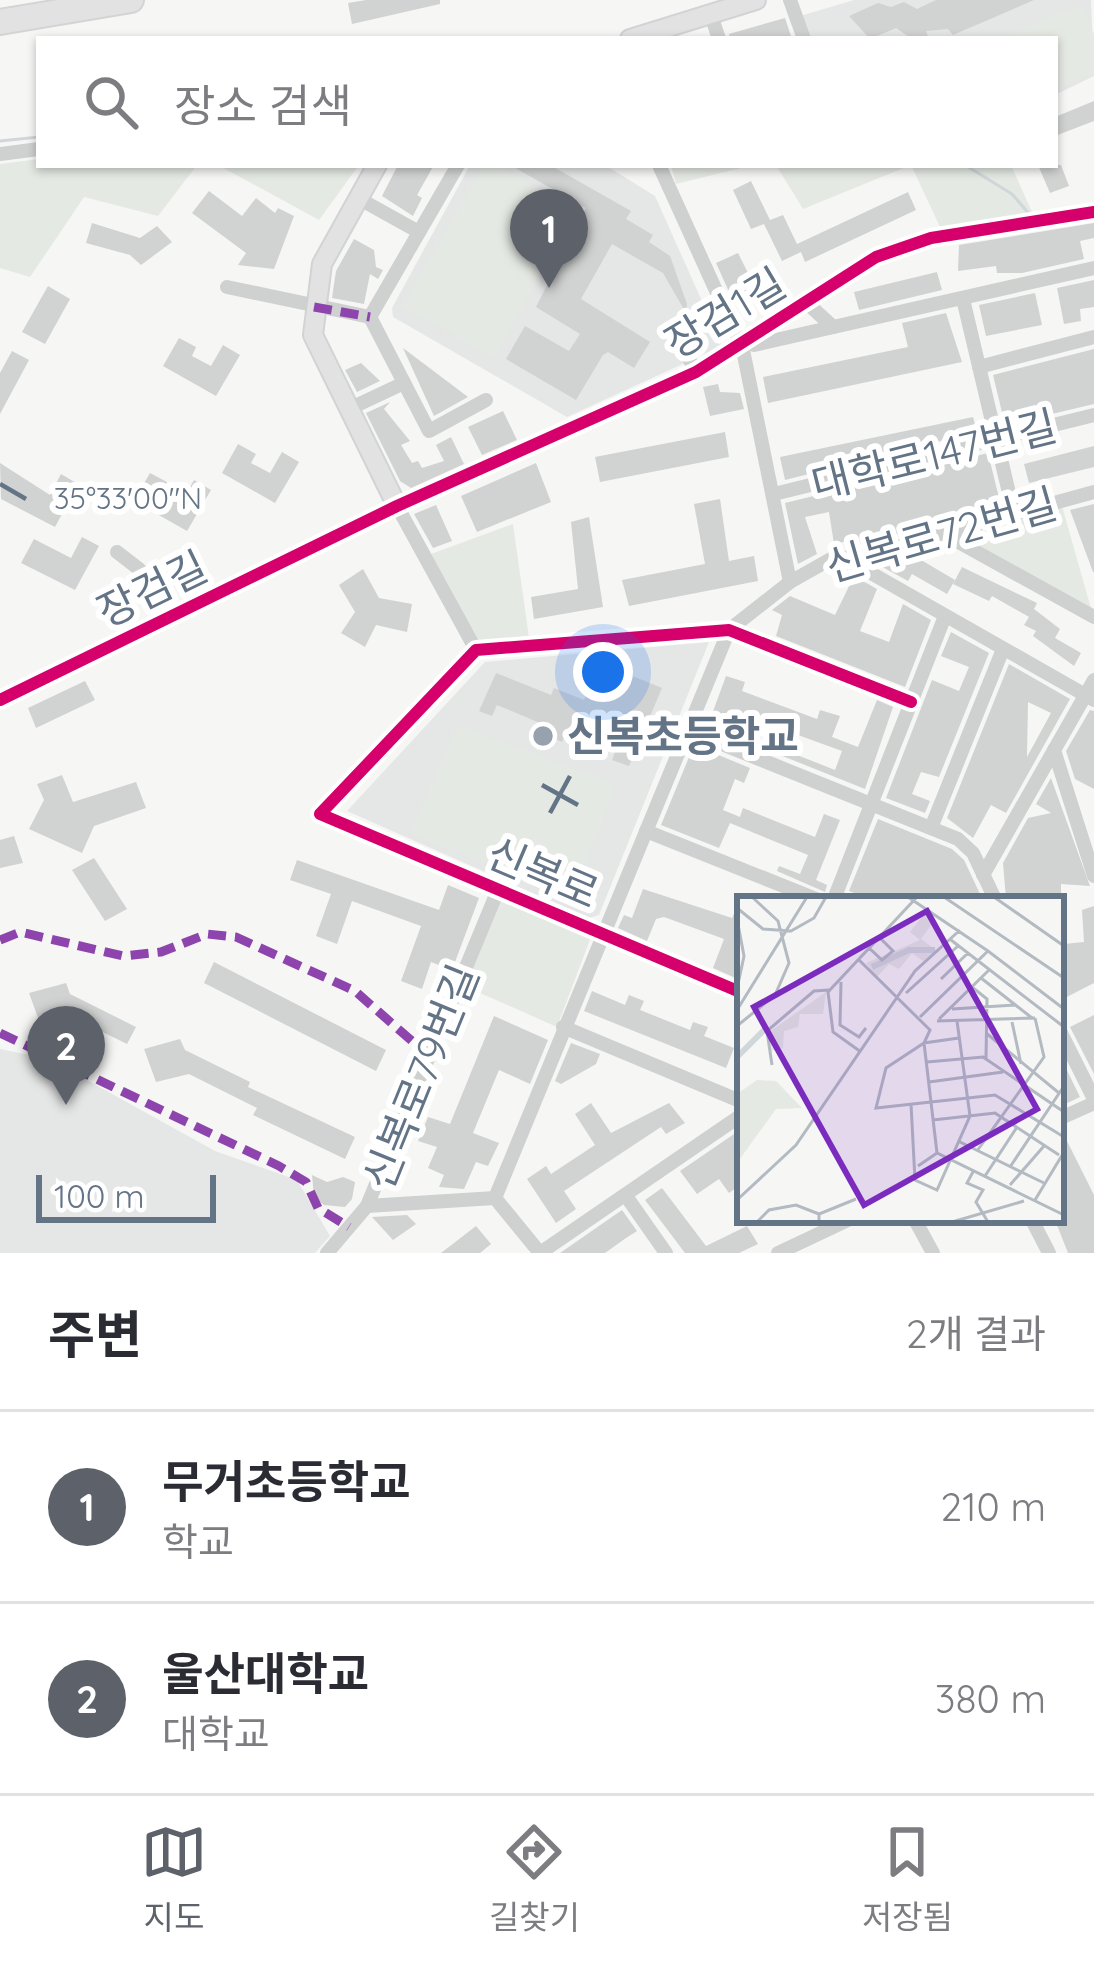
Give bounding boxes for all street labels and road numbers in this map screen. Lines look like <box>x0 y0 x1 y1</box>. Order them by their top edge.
street label: 장검1길 <box>655 256 795 369</box>
street label: 대학로147번길 <box>806 398 1062 511</box>
street label: 신복로72번길 <box>819 476 1063 593</box>
street label: 장검길 <box>88 539 215 638</box>
street label: 신복로 <box>479 825 607 920</box>
street label: 신복로79번길 <box>351 956 490 1197</box>

